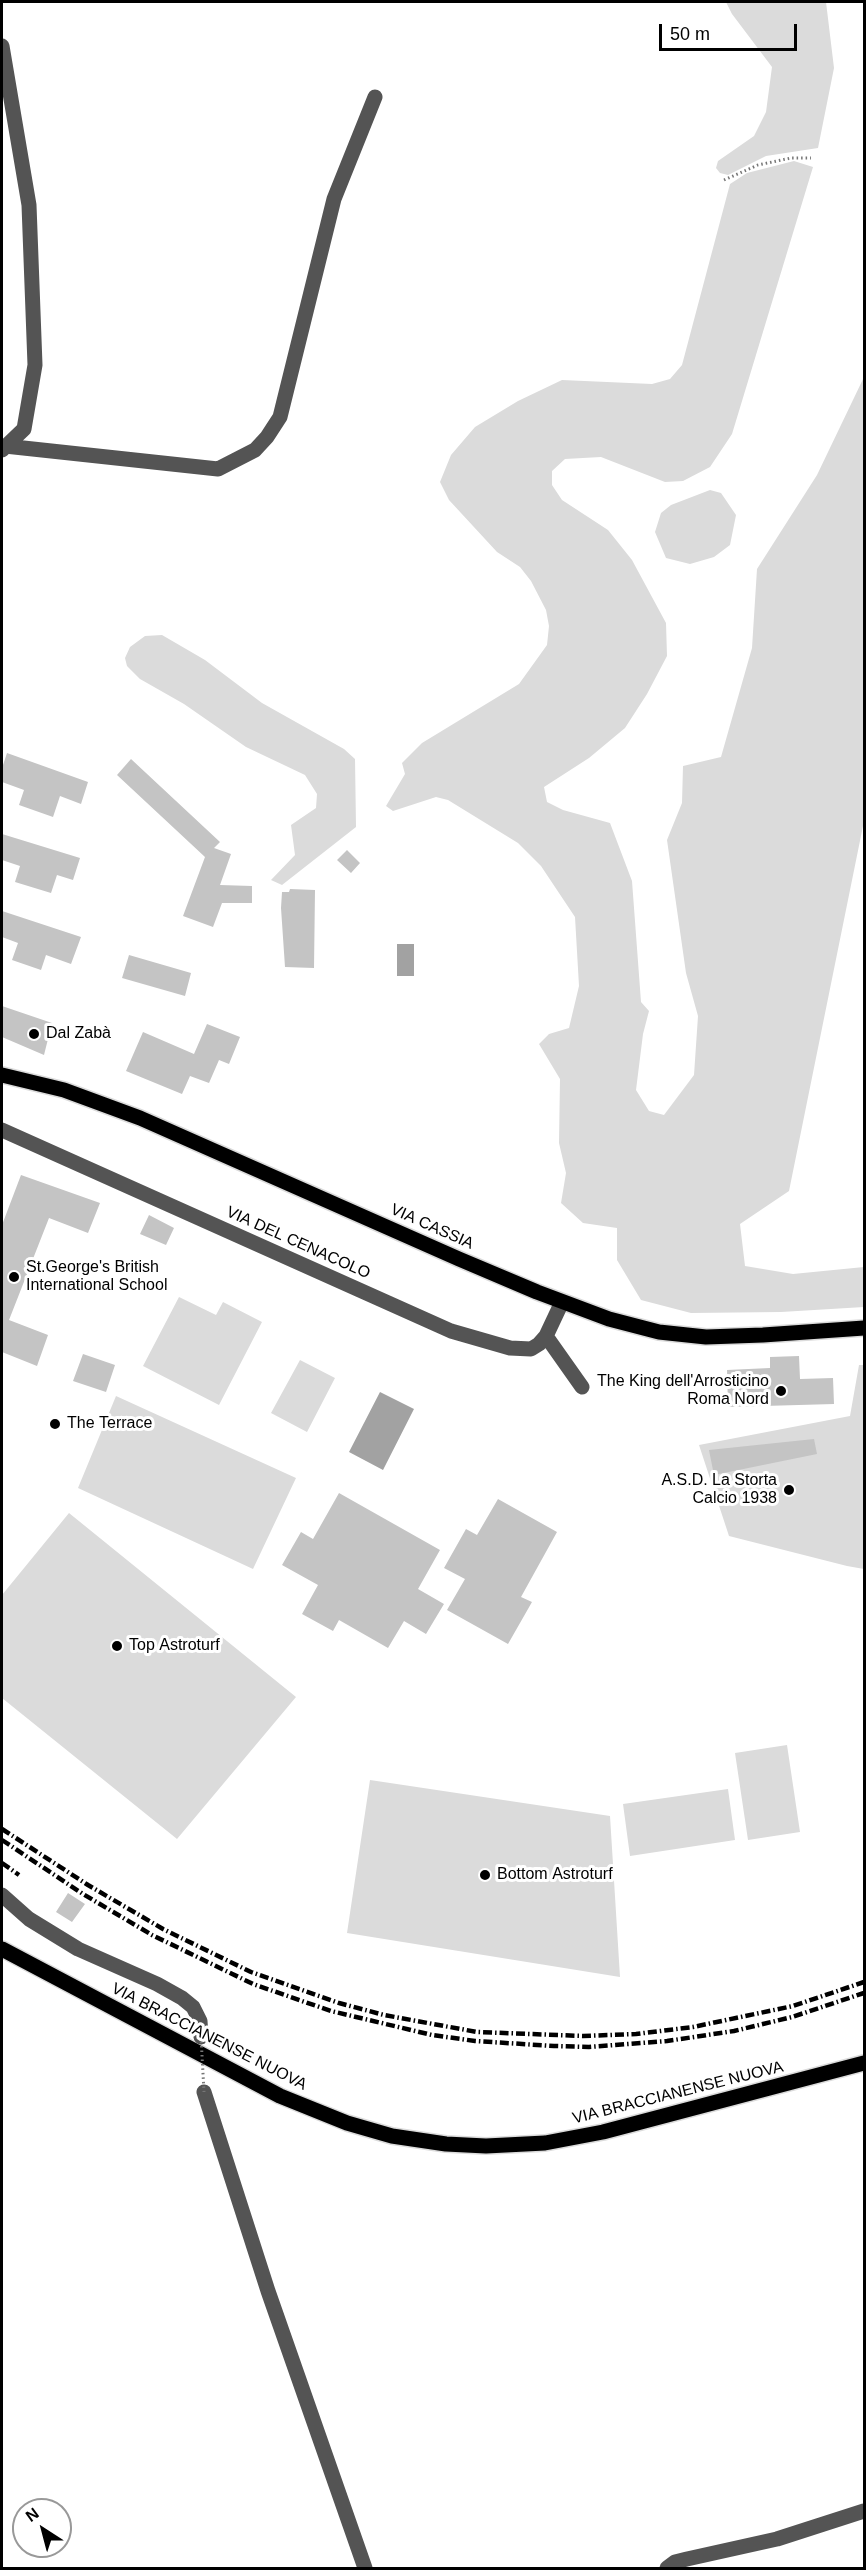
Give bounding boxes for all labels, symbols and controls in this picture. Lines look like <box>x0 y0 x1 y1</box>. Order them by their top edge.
scale bar <box>662 12 800 50</box>
text: 50 m <box>670 24 710 44</box>
place label: Dal Zabà <box>46 1024 111 1044</box>
marker: Dal Zabà <box>27 1027 41 1041</box>
street label: VIA CASSIA <box>387 1200 477 1254</box>
street label: VIA DEL CENACOLO <box>223 1203 373 1283</box>
place label: St.George's British International School <box>26 1258 167 1296</box>
marker: St.George's British International School <box>7 1270 21 1284</box>
place label: The King dell'Arrosticino Roma Nord <box>597 1372 769 1410</box>
marker: The King dell'Arrosticino Roma Nord <box>774 1384 788 1398</box>
place label: The Terrace <box>67 1414 152 1434</box>
marker: The Terrace <box>48 1417 62 1431</box>
place label: A.S.D. La Storta Calcio 1938 <box>661 1471 777 1509</box>
marker: A.S.D. La Storta Calcio 1938 <box>782 1483 796 1497</box>
place label: Top Astroturf <box>129 1636 220 1656</box>
marker: Top Astroturf <box>110 1639 124 1653</box>
place label: Bottom Astroturf <box>497 1865 613 1885</box>
marker: Bottom Astroturf <box>478 1868 492 1882</box>
street label: VIA BRACCIANENSE NUOVA <box>108 1979 310 2095</box>
street label: VIA BRACCIANENSE NUOVA <box>571 2057 785 2129</box>
north arrow <box>12 2498 72 2558</box>
text: N <box>23 2504 42 2525</box>

